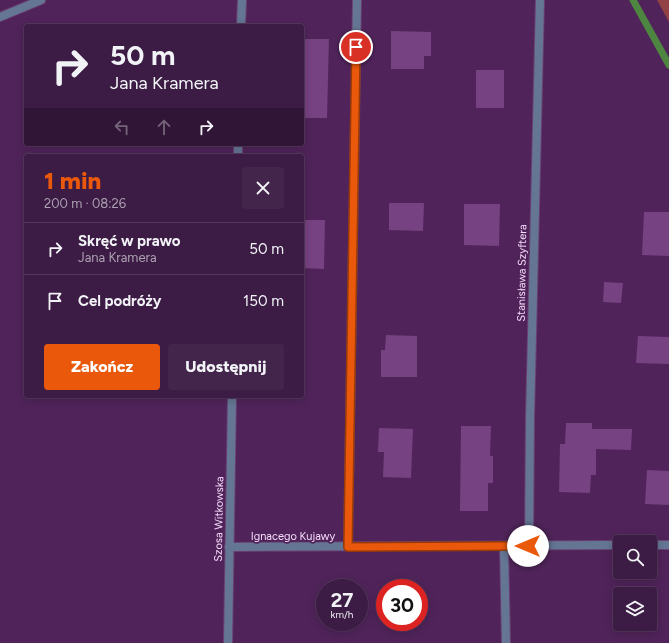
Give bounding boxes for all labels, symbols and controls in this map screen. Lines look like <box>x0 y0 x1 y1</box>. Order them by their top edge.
pin <box>339 30 373 64</box>
icon: arrive <box>345 36 367 58</box>
text: 50 m <box>110 38 176 72</box>
icon: right <box>44 40 96 92</box>
text: Jana Kramera <box>110 72 219 94</box>
icon: left <box>111 116 133 138</box>
icon: ahead <box>153 116 175 138</box>
icon: right <box>195 116 217 138</box>
text: 1 min <box>44 166 101 195</box>
button: close <box>242 167 284 209</box>
text: 200 m · 08:26 <box>44 196 126 211</box>
street label: Stanisława Szyftera <box>515 224 529 322</box>
text: Skręć w prawo <box>78 232 181 250</box>
icon: right <box>44 238 66 260</box>
text: 50 m <box>249 240 284 258</box>
text: Jana Kramera <box>78 250 157 265</box>
icon: arrive <box>44 290 66 312</box>
text: Cel podróży <box>78 292 161 310</box>
text: 150 m <box>243 292 284 310</box>
button: Zakończ <box>44 344 160 390</box>
button: Udostępnij <box>168 344 284 390</box>
street label: Szosa Witkowska <box>212 476 226 562</box>
position arrow <box>507 525 549 567</box>
street label: Ignacego Kujawy <box>251 530 335 543</box>
map controls <box>613 535 657 631</box>
button: search <box>613 535 657 579</box>
speed limit sign: 30 <box>376 579 428 631</box>
button: layers <box>613 587 657 631</box>
text: 27 <box>331 588 353 612</box>
text: km/h <box>331 608 353 621</box>

